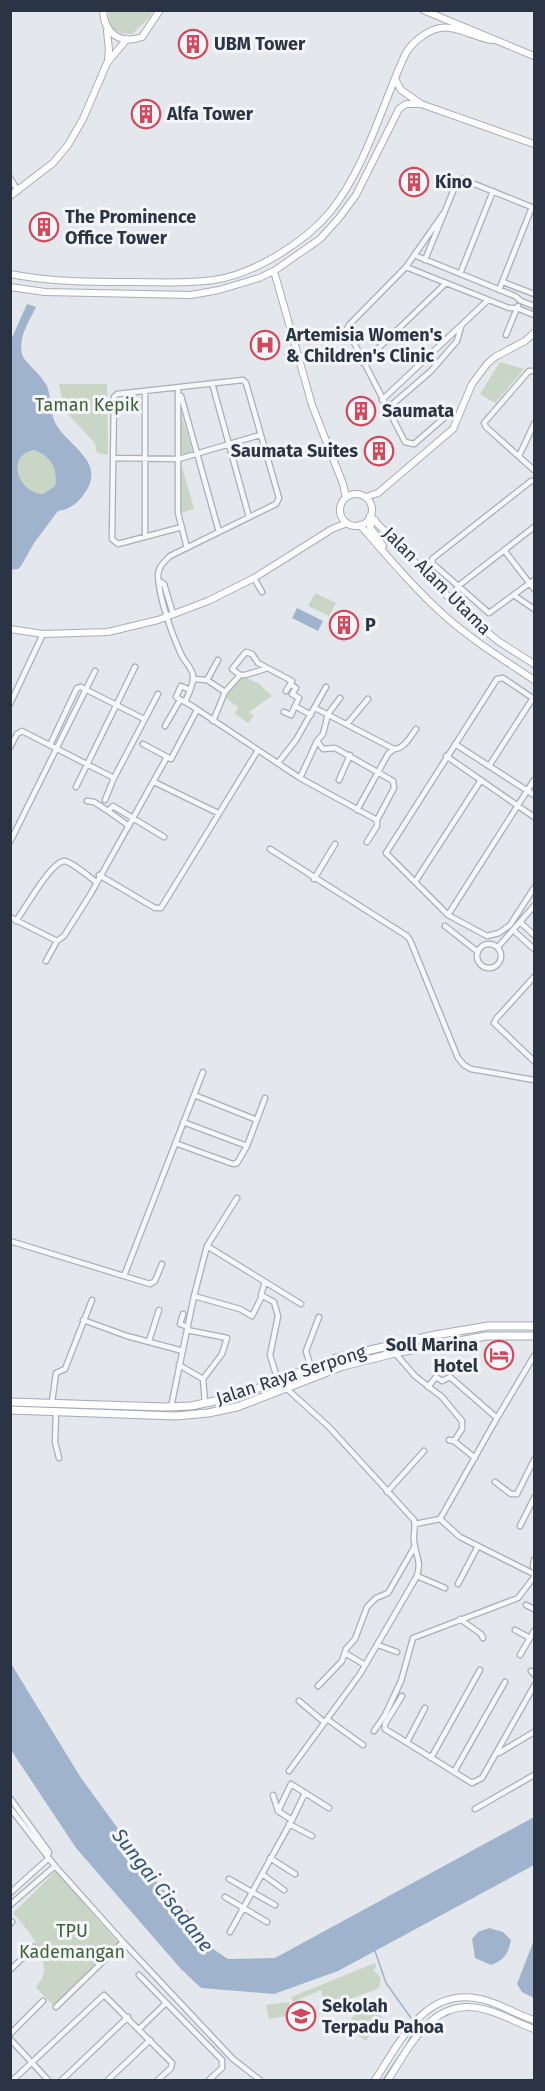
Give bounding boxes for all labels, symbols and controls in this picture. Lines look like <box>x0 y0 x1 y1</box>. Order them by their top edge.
building icon: UBM Tower <box>177 28 209 60</box>
place label: UBM Tower <box>214 33 306 55</box>
building icon: Alfa Tower <box>130 98 162 130</box>
place label: Alfa Tower <box>166 103 254 125</box>
building icon: Kino <box>398 166 430 198</box>
place label: Kino <box>435 171 472 193</box>
place label: The Prominence Office Tower <box>65 206 196 249</box>
building icon: The Prominence Office Tower <box>28 211 60 243</box>
place label: Artemisia Women's & Children's Clinic <box>285 324 443 367</box>
hospital icon: Artemisia Women's & Children's Clinic <box>249 329 281 361</box>
park label: Taman Kepik <box>35 394 140 416</box>
building icon: Saumata <box>345 395 377 427</box>
place label: Saumata <box>382 400 454 422</box>
building icon: Saumata Suites <box>363 435 395 467</box>
place label: Saumata Suites <box>231 440 358 462</box>
street label: Jalan Alam Utama <box>378 522 496 640</box>
building icon: P <box>328 609 360 641</box>
place label: P <box>365 614 376 636</box>
place label: Soll Marina Hotel <box>386 1334 479 1377</box>
hotel icon: Soll Marina Hotel <box>483 1339 515 1371</box>
street label: Jalan Raya Serpong <box>213 1340 369 1410</box>
water label: Sungai Cisadane <box>107 1823 219 1956</box>
park label: TPU Kademangan <box>19 1920 125 1963</box>
place label: Sekolah Terpadu Pahoa <box>322 1995 444 2038</box>
school or university icon: Sekolah Terpadu Pahoa <box>285 2000 317 2032</box>

